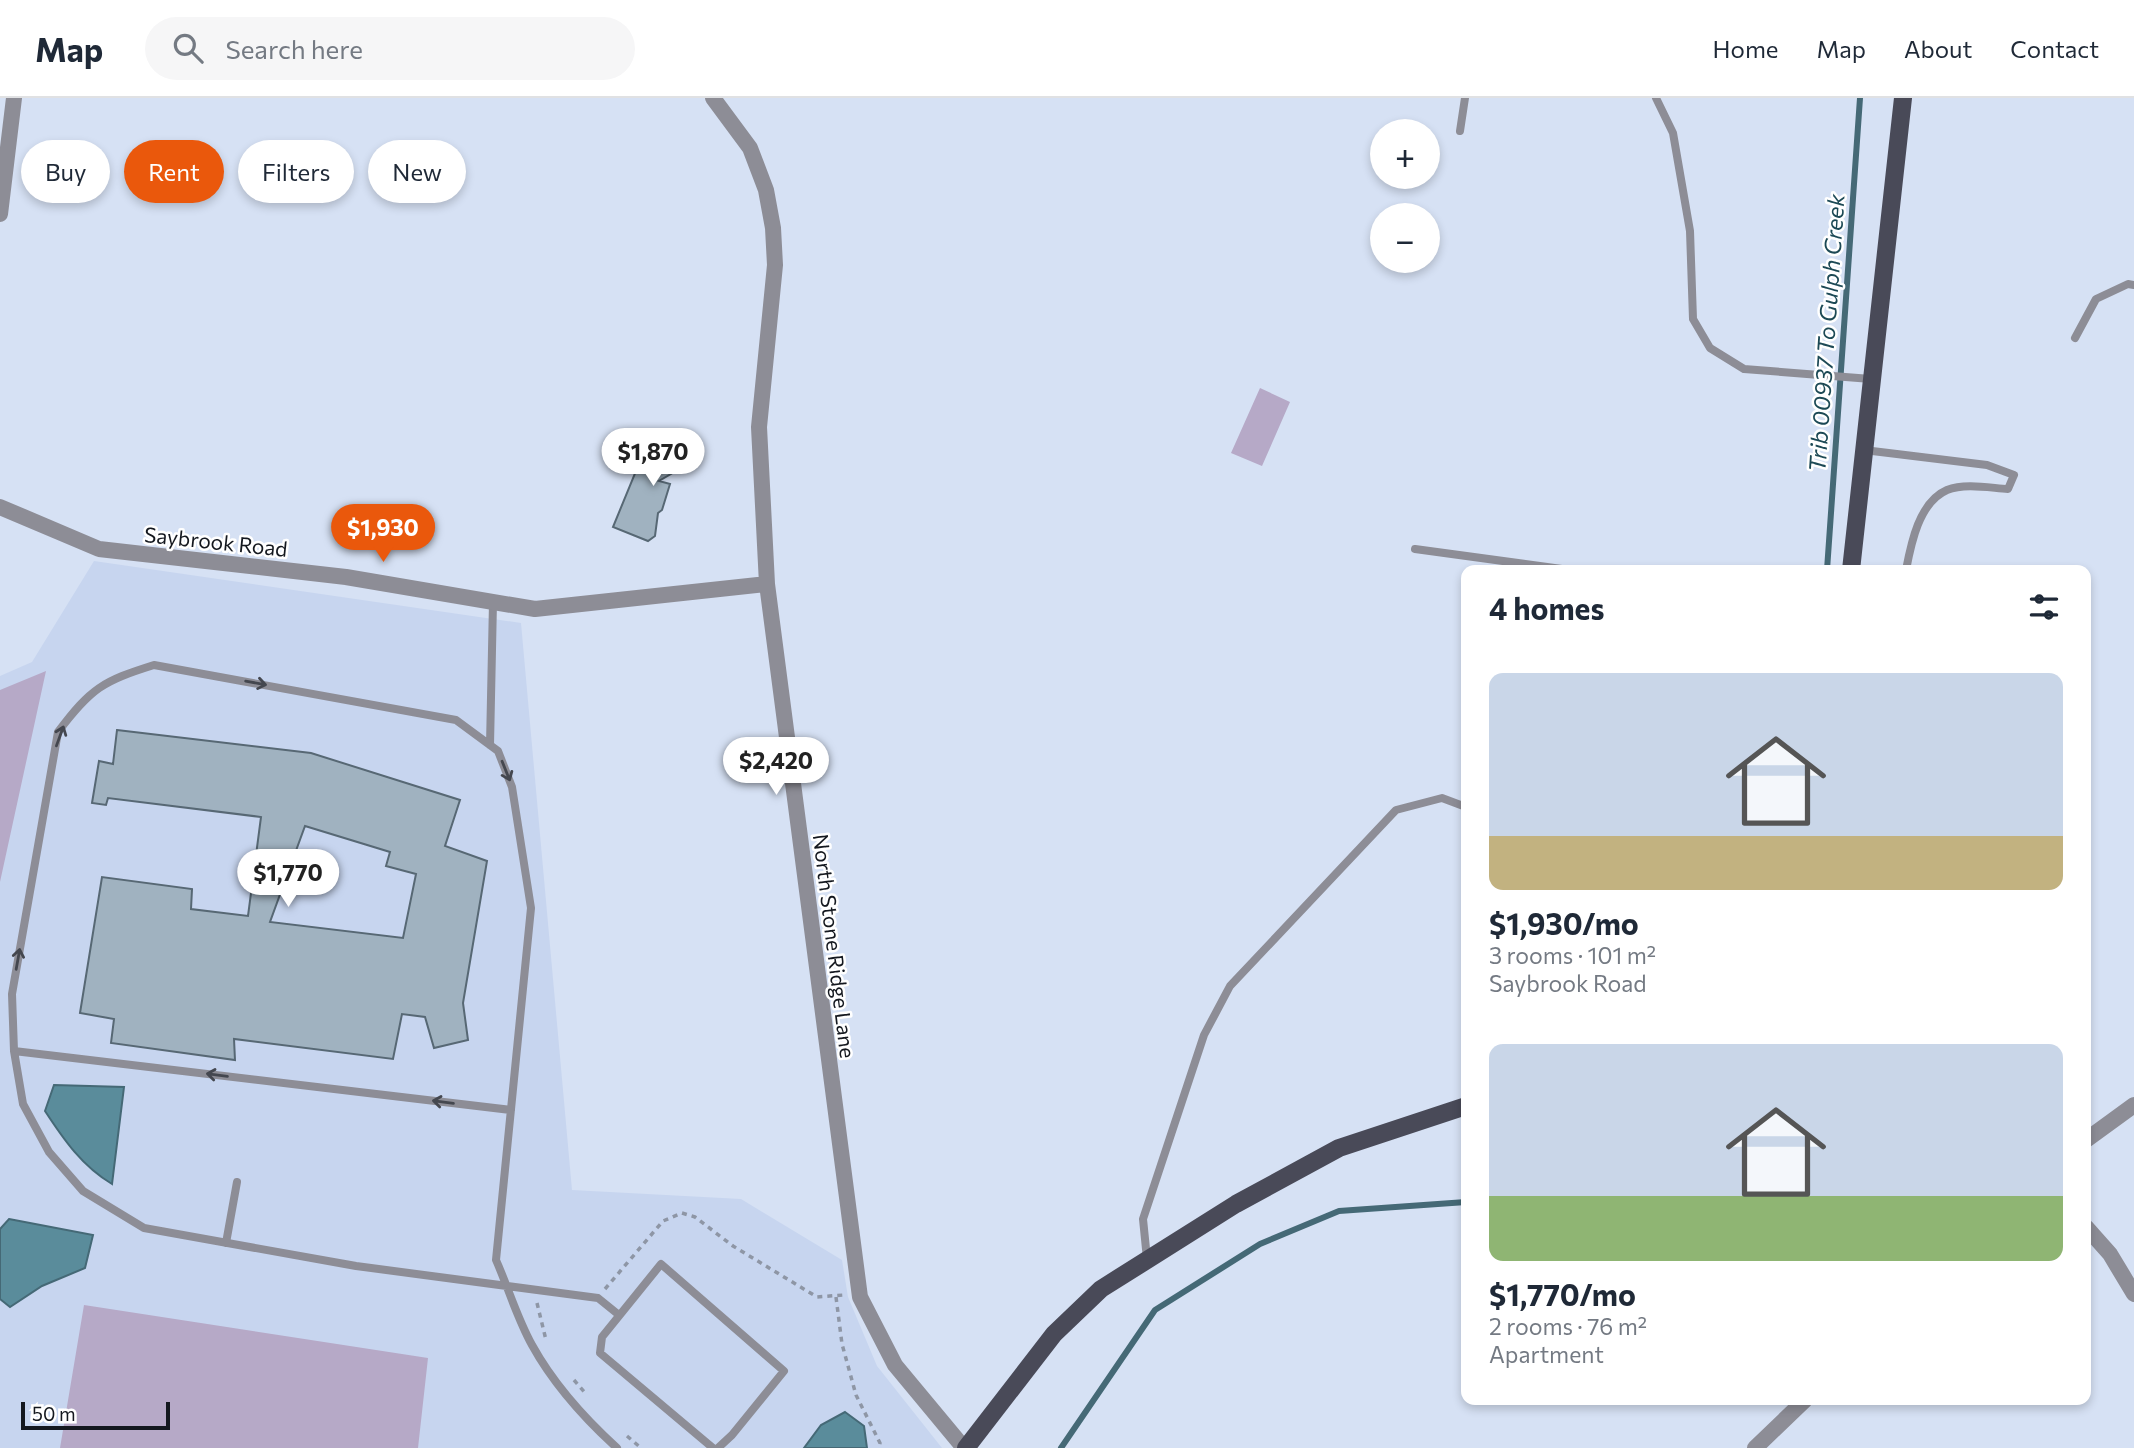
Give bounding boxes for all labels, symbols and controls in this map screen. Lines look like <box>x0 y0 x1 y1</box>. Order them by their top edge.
search box <box>145 17 635 80</box>
text: Map <box>35 28 103 69</box>
icon: search <box>169 29 207 67</box>
text: Search here <box>225 33 363 64</box>
text: Home <box>1713 34 1779 63</box>
text: Map <box>1817 34 1866 63</box>
text: About <box>1904 34 1972 63</box>
text: Contact <box>2010 34 2099 63</box>
map controls <box>1370 119 1440 273</box>
button: + <box>1370 119 1440 189</box>
chip: Buy <box>21 140 110 203</box>
chip: Rent <box>124 140 224 203</box>
chip: Filters <box>238 140 354 203</box>
chip: New <box>368 140 466 203</box>
water label: Trib 00937 To Gulph Creek <box>1802 193 1850 473</box>
button: − <box>1370 203 1440 273</box>
pin: $1,870 <box>596 428 710 488</box>
text: $1,870 <box>618 437 688 465</box>
pin: $1,930 <box>326 504 440 564</box>
text: $1,930 <box>347 513 419 541</box>
street label: Saybrook Road <box>143 521 289 561</box>
icon: filters <box>2025 588 2063 626</box>
text: 4 homes <box>1489 589 1604 626</box>
one-way arrow <box>244 677 267 691</box>
icon: home <box>1713 718 1839 844</box>
one-way arrow <box>55 725 67 747</box>
pin: $2,420 <box>719 738 833 797</box>
text: $2,420 <box>739 746 813 774</box>
one-way arrow <box>500 759 513 781</box>
street label: North Stone Ridge Lane <box>809 832 861 1060</box>
pin: $1,770 <box>231 850 345 909</box>
text: $1,770 <box>253 858 323 886</box>
text: $1,930/mo <box>1489 904 1639 941</box>
text: 3 rooms · 101 m² <box>1489 941 1656 969</box>
one-way arrow <box>12 948 25 971</box>
text: Saybrook Road <box>1489 969 1647 997</box>
one-way arrow <box>207 1068 229 1081</box>
icon: home <box>1713 1089 1839 1215</box>
one-way arrow <box>433 1095 455 1108</box>
text: $1,770/mo <box>1489 1275 1636 1312</box>
text: 2 rooms · 76 m² <box>1489 1312 1647 1340</box>
text: Apartment <box>1489 1340 1604 1368</box>
scale bar <box>21 1399 170 1431</box>
text: 50 m <box>32 1402 76 1425</box>

